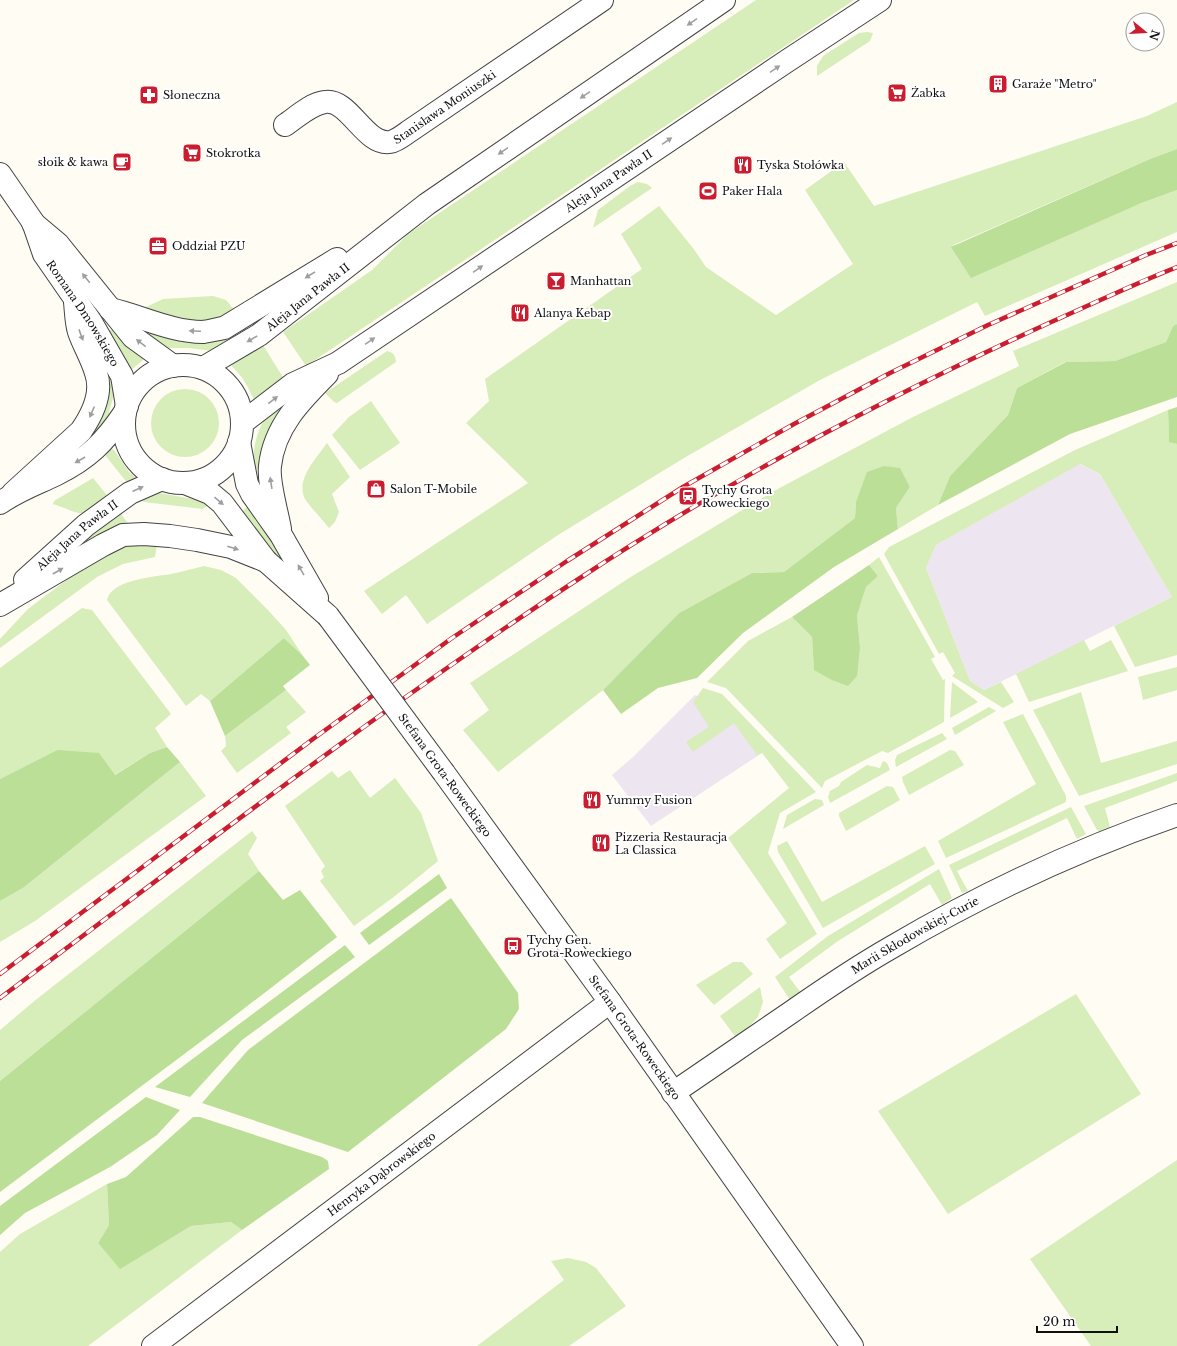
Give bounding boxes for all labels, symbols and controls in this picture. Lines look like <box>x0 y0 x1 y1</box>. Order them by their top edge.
north arrow <box>1125 12 1165 52</box>
one-way arrow <box>687 18 697 26</box>
text: N <box>1146 28 1163 43</box>
one-way arrow <box>770 65 780 73</box>
street label: Stanisława Moniuszki <box>391 67 499 147</box>
building icon: Garaże "Metro" <box>987 73 1009 95</box>
place label: Garaże "Metro" <box>1012 77 1097 91</box>
supermarket icon: Żabka <box>886 82 908 104</box>
pharmacy icon: Słoneczna <box>138 84 160 106</box>
place label: Żabka <box>911 86 947 100</box>
place label: Słoneczna <box>163 88 221 102</box>
one-way arrow <box>580 91 590 99</box>
one-way arrow <box>662 137 673 145</box>
supermarket icon: Stokrotka <box>181 142 203 164</box>
place label: Stokrotka <box>206 146 261 160</box>
street label: Aleja Jana Pawła II <box>561 146 655 216</box>
one-way arrow <box>498 147 508 155</box>
cafe icon: słoik & kawa <box>111 151 133 173</box>
restaurant icon: Tyska Stołówka <box>732 154 754 176</box>
place label: słoik & kawa <box>38 155 109 169</box>
place label: Tyska Stołówka <box>757 158 845 172</box>
sports icon: Paker Hala <box>697 180 719 202</box>
place label: Paker Hala <box>722 184 783 198</box>
office icon: Oddział PZU <box>147 235 169 257</box>
place label: Oddział PZU <box>172 239 246 253</box>
street label: Romana Dmowskiego <box>43 257 122 369</box>
street label: Aleja Jana Pawła II <box>262 260 353 334</box>
one-way arrow <box>473 265 483 273</box>
bar icon: Manhattan <box>545 270 567 292</box>
one-way arrow <box>304 272 316 279</box>
one-way arrow <box>82 273 90 284</box>
place label: Manhattan <box>570 274 632 288</box>
restaurant icon: Alanya Kebap <box>509 302 531 324</box>
place label: Alanya Kebap <box>533 306 611 320</box>
one-way arrow <box>189 328 201 335</box>
one-way arrow <box>78 329 84 341</box>
one-way arrow <box>246 336 258 343</box>
one-way arrow <box>365 338 376 345</box>
one-way arrow <box>135 339 146 347</box>
one-way arrow <box>267 395 278 404</box>
one-way arrow <box>89 406 95 418</box>
one-way arrow <box>74 457 86 464</box>
one-way arrow <box>268 477 274 489</box>
shop icon: Salon T-Mobile <box>365 478 387 500</box>
place label: Salon T-Mobile <box>390 482 477 496</box>
place label: Tychy Grota Roweckiego <box>702 483 773 510</box>
station icon: Tychy Grota Roweckiego <box>677 485 699 507</box>
one-way arrow <box>133 486 144 492</box>
one-way arrow <box>214 496 224 505</box>
street label: Aleja Jana Pawła II <box>33 497 121 574</box>
one-way arrow <box>227 545 239 551</box>
one-way arrow <box>298 564 305 576</box>
one-way arrow <box>52 568 64 575</box>
street label: Stefana Grota-Roweckiego <box>395 710 495 840</box>
restaurant icon: Yummy Fusion <box>581 789 603 811</box>
place label: Yummy Fusion <box>605 793 693 807</box>
place label: Pizzeria Restauracja La Classica <box>615 830 728 857</box>
restaurant icon: Pizzeria Restauracja La Classica <box>590 832 612 854</box>
street label: Marii Skłodowskiej-Curie <box>849 894 981 977</box>
place label: Tychy Gen. Grota-Roweckiego <box>527 933 632 960</box>
bus stop icon: Tychy Gen. Grota-Roweckiego <box>502 935 524 957</box>
street label: Stefana Grota-Roweckiego <box>586 972 684 1103</box>
street label: Henryka Dąbrowskiego <box>325 1129 438 1219</box>
scale bar <box>1037 1308 1117 1334</box>
text: 20 m <box>1043 1314 1075 1329</box>

